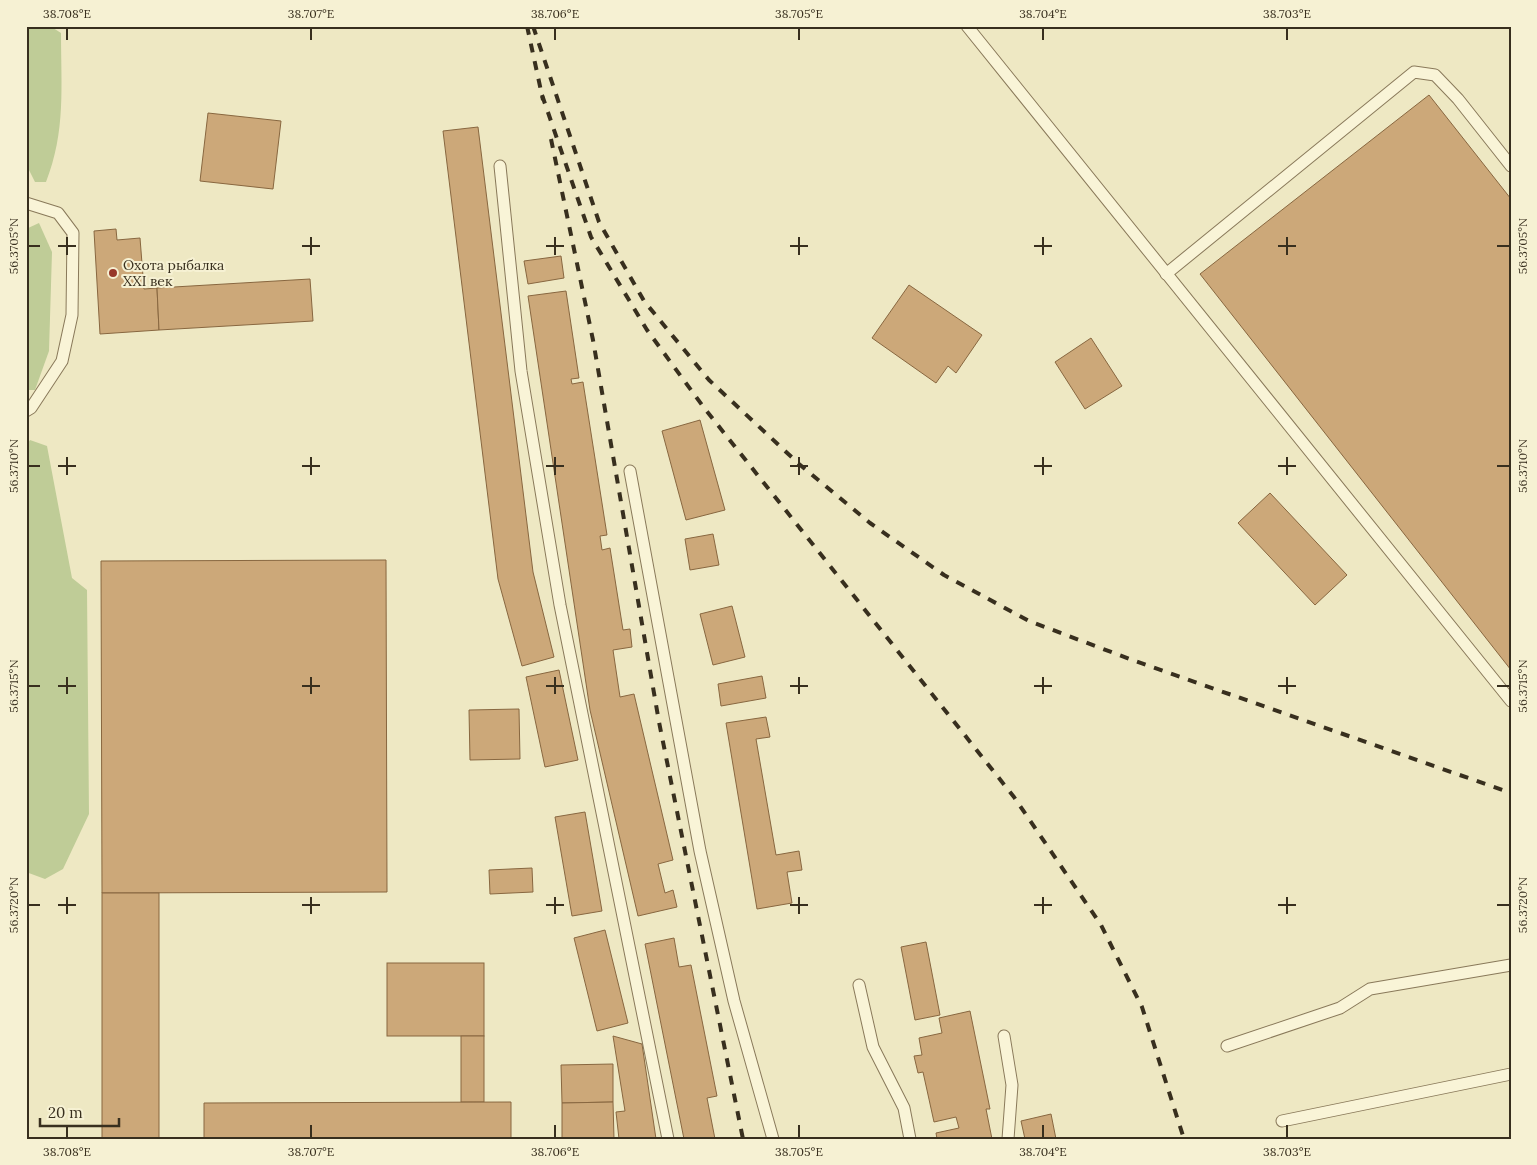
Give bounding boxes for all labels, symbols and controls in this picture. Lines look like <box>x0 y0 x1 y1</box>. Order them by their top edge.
text: 38.708°E <box>43 6 91 21</box>
text: 38.707°E <box>288 6 334 21</box>
text: 38.706°E <box>531 6 579 21</box>
text: 38.705°E <box>775 6 823 21</box>
text: 38.704°E <box>1019 6 1067 21</box>
text: 38.703°E <box>1263 6 1311 21</box>
text: 56.3705°N <box>6 218 21 274</box>
text: 56.3705°N <box>1515 218 1530 274</box>
place label: Охота рыбалка XXI век <box>123 256 224 290</box>
marker: Охота рыбалка XXI век <box>107 267 119 279</box>
text: 56.3710°N <box>6 439 21 493</box>
text: 56.3710°N <box>1515 439 1530 493</box>
text: 56.3715°N <box>6 659 21 713</box>
text: 56.3715°N <box>1515 659 1530 713</box>
text: 56.3720°N <box>6 877 21 933</box>
text: 56.3720°N <box>1515 877 1530 933</box>
scale bar <box>40 1095 119 1127</box>
text: 20 m <box>48 1103 83 1122</box>
text: 38.708°E <box>43 1144 91 1159</box>
text: 38.707°E <box>288 1144 334 1159</box>
text: 38.706°E <box>531 1144 579 1159</box>
text: 38.705°E <box>775 1144 823 1159</box>
text: 38.704°E <box>1019 1144 1067 1159</box>
text: 38.703°E <box>1263 1144 1311 1159</box>

